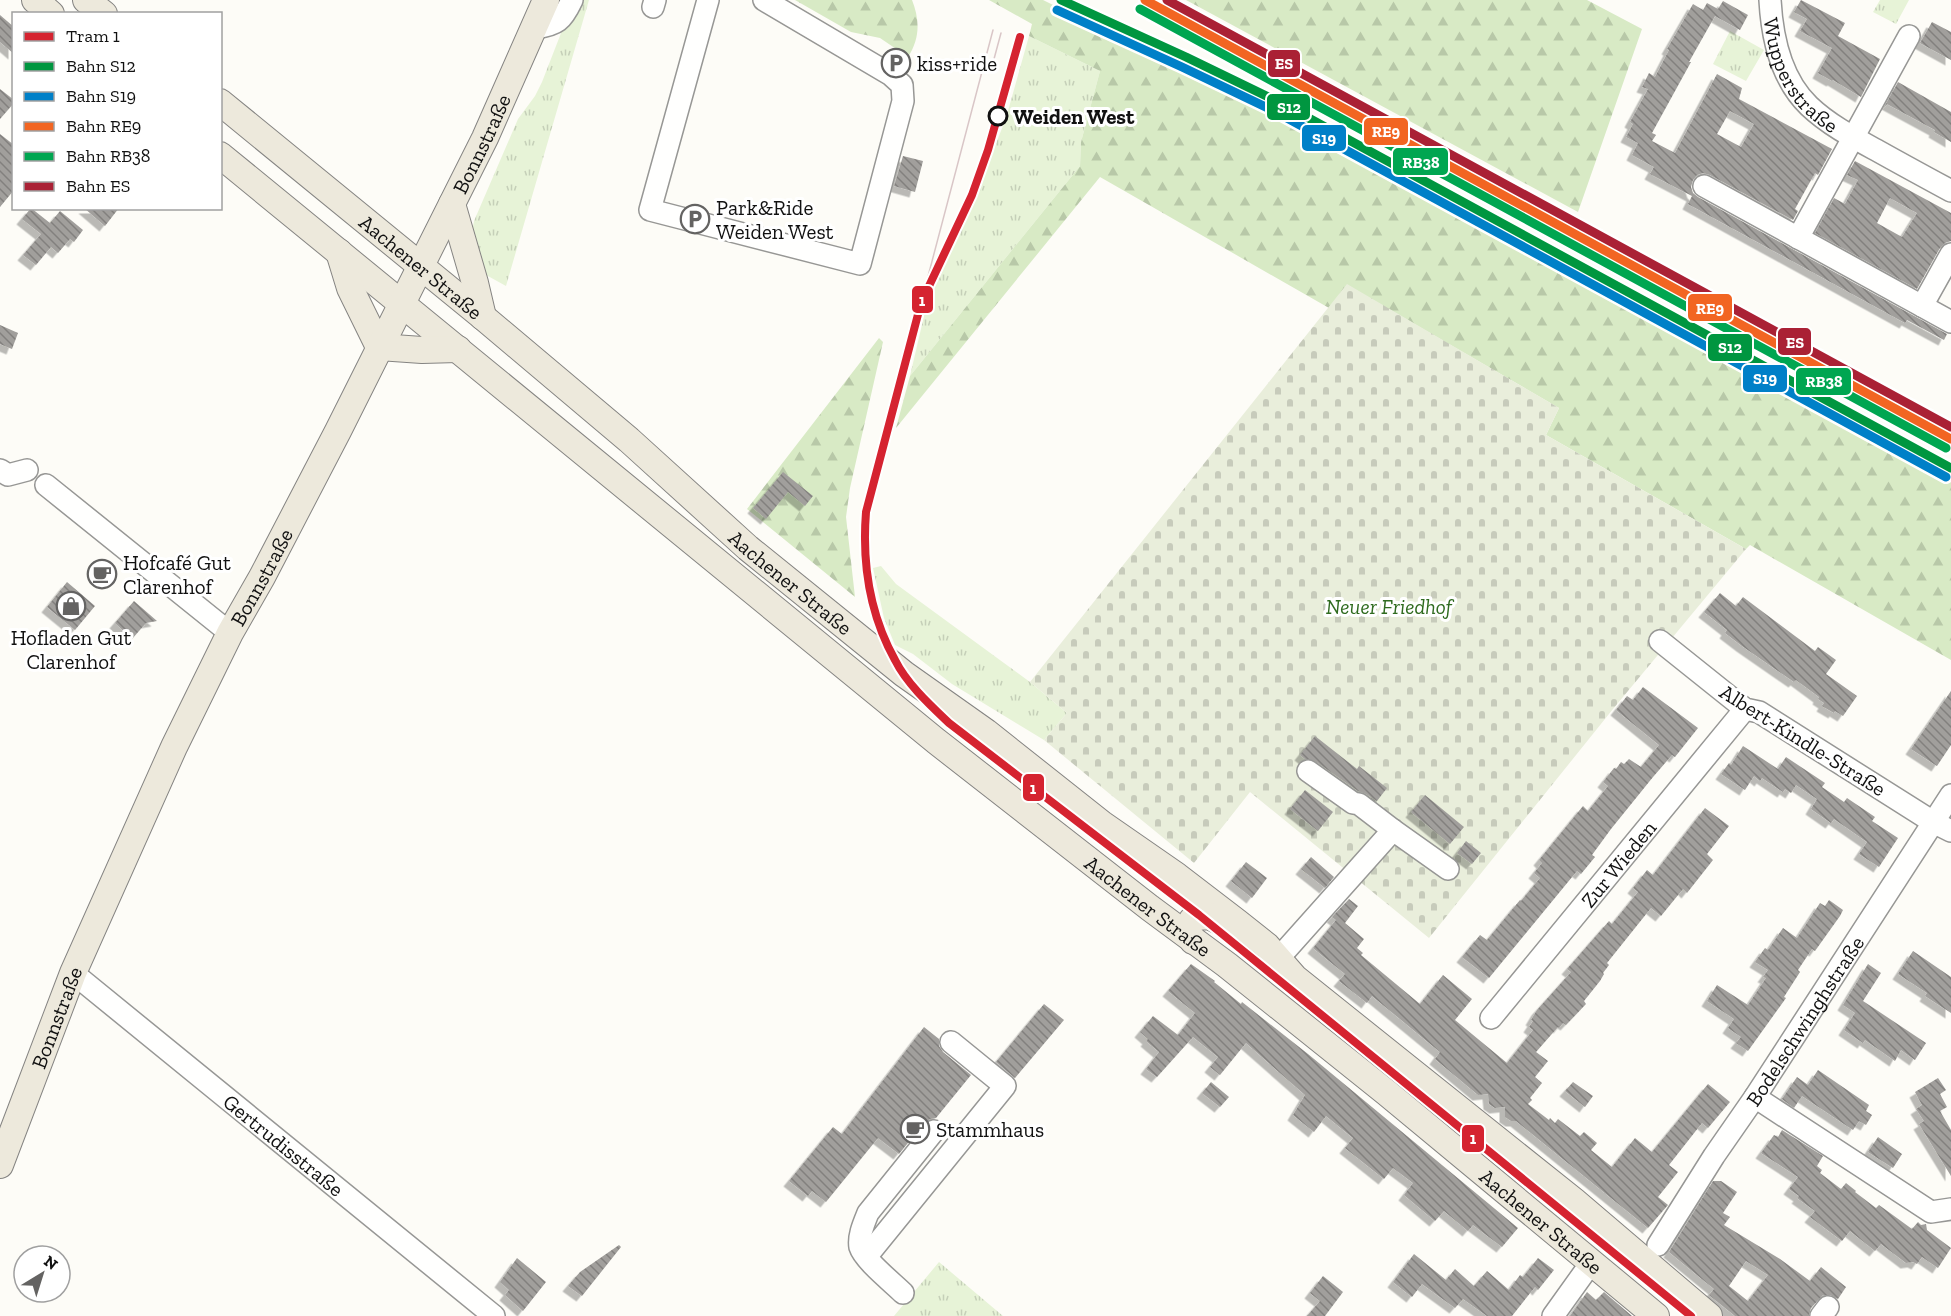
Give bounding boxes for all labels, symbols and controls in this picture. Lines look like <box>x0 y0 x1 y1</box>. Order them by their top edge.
legend <box>12 12 222 210</box>
street label: Wupperstraße <box>1759 16 1843 138</box>
text: Tram 1 <box>66 25 120 47</box>
parking icon: kiss+ride <box>880 47 912 79</box>
line badge: ES <box>1267 49 1301 78</box>
place label: kiss+ride <box>917 51 997 76</box>
text: ES <box>1275 54 1293 73</box>
text: Bahn S12 <box>66 55 136 77</box>
text: Bahn S19 <box>66 85 136 107</box>
street label: Bonnstraße <box>447 90 515 198</box>
line badge: S12 <box>1266 93 1311 121</box>
text: S12 <box>1277 98 1301 117</box>
place label: Weiden West <box>1013 104 1135 129</box>
marker: Weiden West <box>988 106 1008 126</box>
text: Bahn RE9 <box>66 115 141 137</box>
line badge: RE9 <box>1363 117 1409 146</box>
text: RE9 <box>1372 122 1401 141</box>
line badge: S19 <box>1301 124 1347 152</box>
text: S19 <box>1312 129 1336 148</box>
text: Bahn RB38 <box>66 145 151 167</box>
line badge: RB38 <box>1392 147 1449 176</box>
text: RB38 <box>1402 153 1440 172</box>
text: Bahn ES <box>66 175 130 197</box>
place label: Park&Ride Weiden West <box>716 195 834 244</box>
parking icon: Park&Ride Weiden West <box>679 203 711 235</box>
street label: Aachener Straße <box>355 209 488 324</box>
line badge: 1 <box>911 285 934 314</box>
text: 1 <box>919 291 926 310</box>
line badge: RE9 <box>1687 293 1733 322</box>
text: RE9 <box>1696 299 1725 318</box>
line badge: ES <box>1777 327 1812 356</box>
line badge: S12 <box>1707 333 1753 362</box>
text: ES <box>1786 333 1804 352</box>
text: S12 <box>1718 338 1742 357</box>
line badge: S19 <box>1742 364 1788 393</box>
line badge: RB38 <box>1795 367 1852 396</box>
text: S19 <box>1753 369 1777 388</box>
text: RB38 <box>1805 372 1843 391</box>
street label: Bonnstraße <box>224 524 298 630</box>
street label: Aachener Straße <box>724 524 858 640</box>
place label: Hofcafé Gut Clarenhof <box>123 550 231 599</box>
cafe icon: Hofcafé Gut Clarenhof <box>86 558 118 590</box>
shop icon: Hofladen Gut Clarenhof <box>55 590 87 622</box>
park label: Neuer Friedhof <box>1326 594 1455 619</box>
place label: Hofladen Gut Clarenhof <box>11 625 131 674</box>
street label: Albert-Kindle-Straße <box>1715 679 1891 801</box>
line badge: 1 <box>1022 773 1045 802</box>
text: 1 <box>1030 779 1037 798</box>
street label: Zur Wieden <box>1575 815 1661 912</box>
street label: Aachener Straße <box>1080 850 1216 962</box>
street label: Bodelschwinghstraße <box>1740 931 1869 1111</box>
street label: Bonnstraße <box>25 962 87 1072</box>
street label: Gertrudisstraße <box>219 1088 349 1201</box>
cafe icon: Stammhaus <box>899 1113 931 1145</box>
place label: Stammhaus <box>936 1117 1044 1142</box>
line badge: 1 <box>1461 1124 1485 1153</box>
text: 1 <box>1470 1129 1477 1148</box>
street label: Aachener Straße <box>1475 1163 1608 1279</box>
north arrow <box>12 1244 72 1304</box>
text: N <box>40 1251 62 1274</box>

